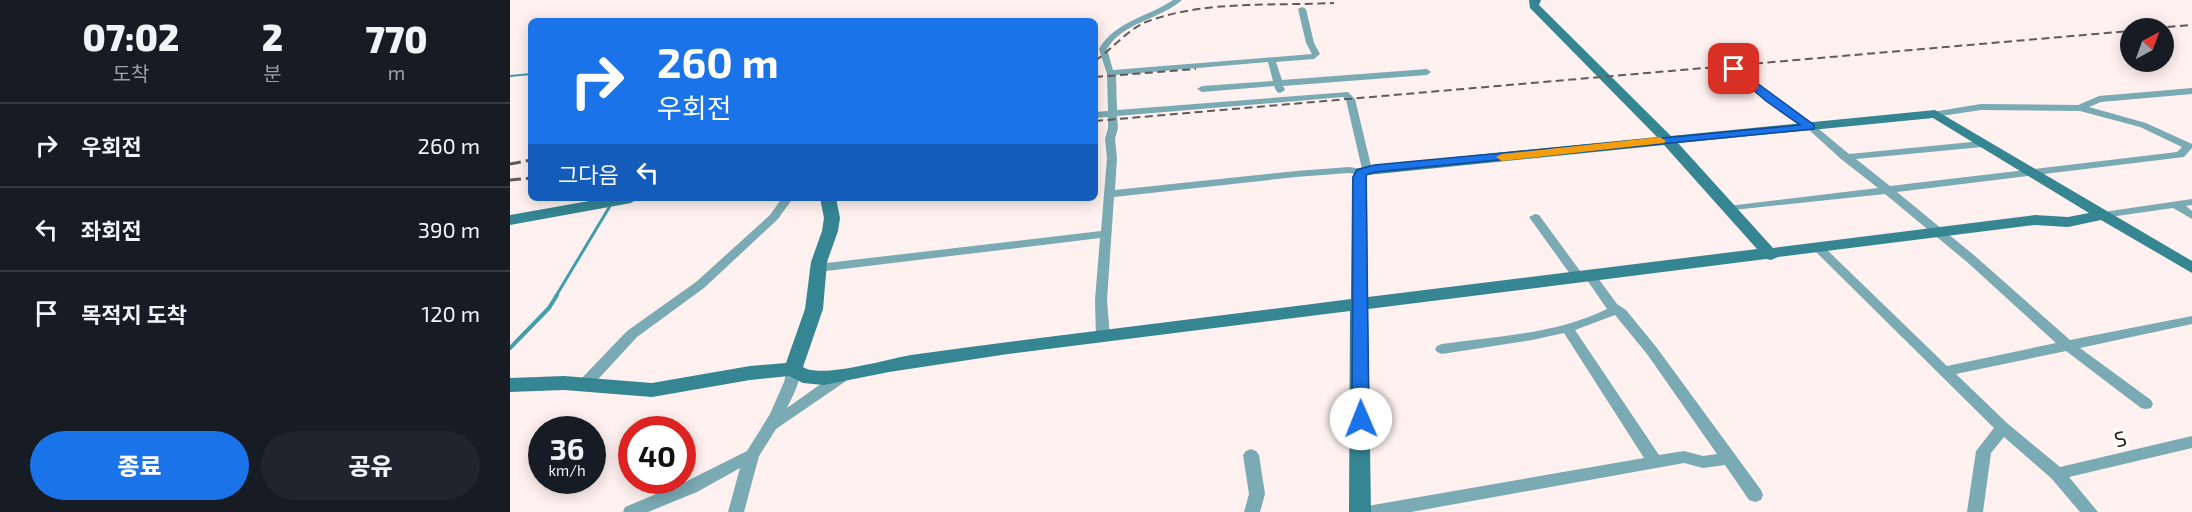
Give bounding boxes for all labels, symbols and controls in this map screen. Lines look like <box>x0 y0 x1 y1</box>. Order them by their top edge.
text: 07:02 <box>83 15 179 58</box>
text: 2 <box>262 15 283 58</box>
text: 770 <box>366 17 427 60</box>
north arrow <box>2120 18 2174 72</box>
map controls <box>2120 18 2174 72</box>
text: 260 m <box>657 36 779 86</box>
icon: right <box>558 42 636 120</box>
pin <box>1708 43 1759 94</box>
icon: arrive <box>1717 52 1750 85</box>
text: m <box>388 60 405 84</box>
text: 도착 <box>112 61 149 85</box>
text: 분 <box>263 61 282 85</box>
text: 우회전 <box>657 91 732 123</box>
icon: right <box>30 129 63 162</box>
text: 260 m <box>418 132 480 158</box>
text: 우회전 <box>81 133 142 159</box>
icon: left <box>631 156 664 189</box>
text: 그다음 <box>558 161 619 187</box>
icon: left <box>30 213 63 246</box>
text: 390 m <box>418 216 480 242</box>
text: 좌회전 <box>81 217 142 243</box>
icon: arrive <box>30 297 63 330</box>
text: 120 m <box>421 300 480 326</box>
text: 목적지 도착 <box>81 301 187 327</box>
position arrow <box>1329 387 1393 451</box>
speed limit sign: 40 <box>618 416 696 494</box>
street label: S <box>2111 424 2129 452</box>
text: 36 <box>550 430 584 466</box>
button: 종료 <box>30 431 249 500</box>
button: 공유 <box>261 431 480 500</box>
text: km/h <box>548 461 586 479</box>

